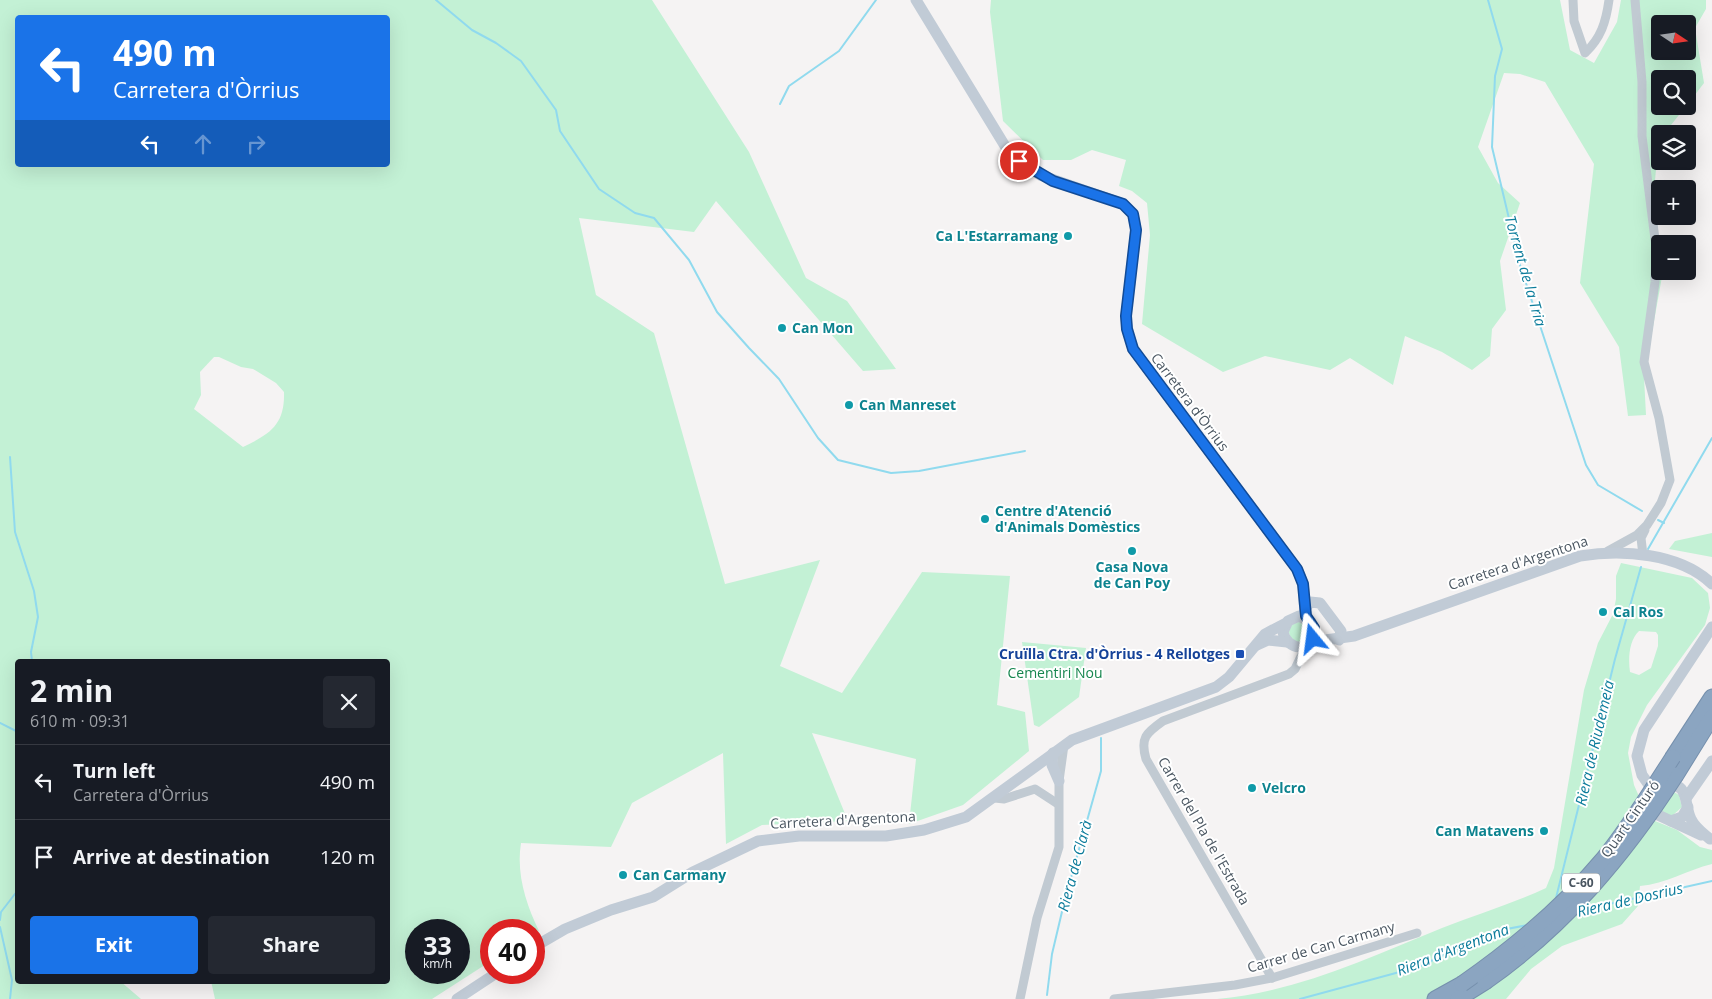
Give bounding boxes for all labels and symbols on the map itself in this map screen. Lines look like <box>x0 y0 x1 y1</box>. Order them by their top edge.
north arrow <box>1651 15 1696 60</box>
pin <box>998 140 1040 182</box>
water label: Torrent de la Tria <box>1501 213 1552 329</box>
place label: Ca L'Estarramang <box>936 226 1058 245</box>
marker: Ca L'Estarramang <box>1062 230 1074 242</box>
place label: Can Mon <box>792 318 853 337</box>
marker: Can Mon <box>776 322 788 334</box>
street label: Carretera d'Òrrius <box>1147 349 1234 455</box>
place label: Can Manreset <box>859 395 956 414</box>
marker: Can Manreset <box>843 399 855 411</box>
place label: Centre d'Atenció d'Animals Domèstics <box>995 501 1140 536</box>
marker: Centre d'Atenció d'Animals Domèstics <box>979 513 991 525</box>
street label: Carretera d'Argentona <box>1446 531 1590 594</box>
marker: Casa Nova de Can Poy <box>1126 545 1138 557</box>
place label: Casa Nova de Can Poy <box>1094 557 1170 592</box>
place label: Cal Ros <box>1613 602 1663 621</box>
marker: Cal Ros <box>1597 606 1609 618</box>
position arrow <box>1286 612 1338 664</box>
place label: Cruïlla Ctra. d'Òrrius - 4 Rellotges <box>999 644 1230 663</box>
marker: Cruïlla Ctra. d'Òrrius - 4 Rellotges <box>1234 648 1246 660</box>
park label: Cementiri Nou <box>1007 663 1103 682</box>
water label: Riera de Riudemeia <box>1570 678 1618 807</box>
street label: Carrer del Pla de l'Estrada <box>1154 753 1255 908</box>
street label: Quart Cinturó <box>1596 776 1663 861</box>
place label: Velcro <box>1262 778 1306 797</box>
marker: Velcro <box>1246 782 1258 794</box>
street label: Carretera d'Argentona <box>770 806 916 833</box>
water label: Riera de Clarà <box>1052 817 1096 914</box>
place label: Can Matavens <box>1435 821 1534 840</box>
marker: Can Matavens <box>1538 825 1550 837</box>
place label: Can Carmany <box>633 865 726 884</box>
marker: Can Carmany <box>617 869 629 881</box>
road number: C-60 <box>1562 874 1600 892</box>
water label: Riera de Dosrius <box>1575 877 1685 921</box>
street label: Carrer de Can Carmany <box>1245 916 1398 977</box>
water label: Riera d'Argentona <box>1394 918 1512 980</box>
speed limit sign: 40 <box>480 919 545 984</box>

